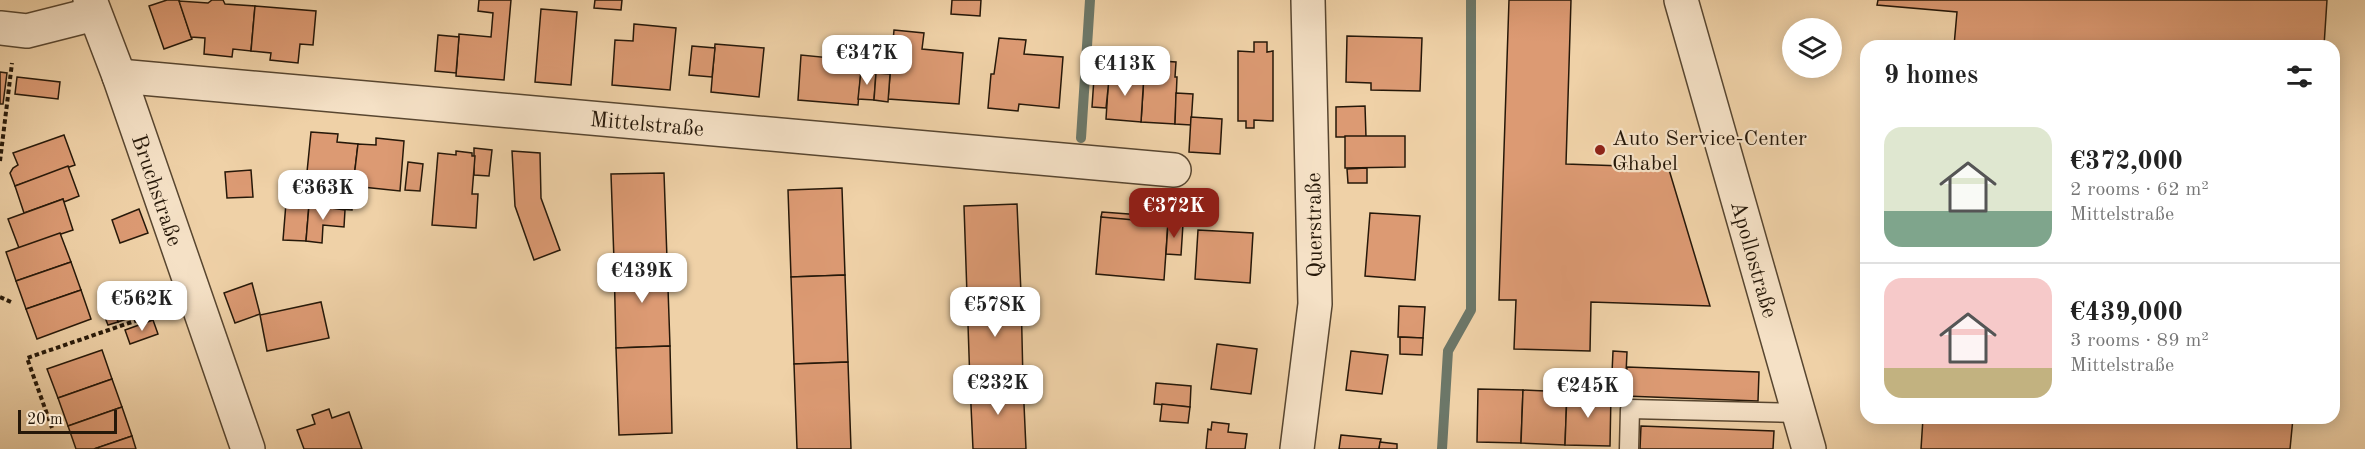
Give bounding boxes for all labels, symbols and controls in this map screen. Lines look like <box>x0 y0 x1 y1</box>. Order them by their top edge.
map controls <box>1782 18 1842 78</box>
button: layers <box>1782 18 1842 78</box>
pin: €347K <box>825 35 909 86</box>
text: €347K <box>836 44 898 64</box>
pin: €413K <box>1083 46 1167 97</box>
text: €413K <box>1094 55 1156 75</box>
icon: filters <box>2283 60 2316 93</box>
text: 9 homes <box>1884 63 1978 89</box>
street label: Mittelstraße <box>589 109 705 141</box>
place label: Auto Service-Center Ghabel <box>1612 128 1807 175</box>
street label: Bruchstraße <box>127 132 185 249</box>
marker: Auto Service-Center Ghabel <box>1593 143 1607 157</box>
text: €372,000 <box>2070 149 2183 175</box>
icon: home <box>1932 151 2004 223</box>
pin: €363K <box>281 170 365 221</box>
street label: Querstraße <box>1303 172 1327 278</box>
text: €363K <box>292 179 354 199</box>
text: 2 rooms · 62 m² <box>2070 180 2209 200</box>
pin: €372K <box>1132 188 1216 239</box>
text: €372K <box>1143 197 1205 217</box>
street label: Apollostraße <box>1726 198 1780 321</box>
text: Mittelstraße <box>2070 205 2174 225</box>
pin: €439K <box>600 253 684 304</box>
text: €439K <box>611 262 673 282</box>
pin: €562K <box>100 281 184 332</box>
pin: €578K <box>953 287 1037 338</box>
text: €562K <box>111 290 173 310</box>
text: €578K <box>964 296 1026 316</box>
text: €439,000 <box>2070 300 2183 326</box>
icon: home <box>1932 302 2004 374</box>
text: 3 rooms · 89 m² <box>2070 331 2209 351</box>
text: Mittelstraße <box>2070 356 2174 376</box>
pin: €232K <box>956 365 1040 416</box>
pin: €245K <box>1546 368 1630 419</box>
text: €232K <box>967 374 1029 394</box>
text: €245K <box>1557 377 1619 397</box>
scale bar <box>18 407 117 434</box>
text: 20 m <box>27 412 63 428</box>

